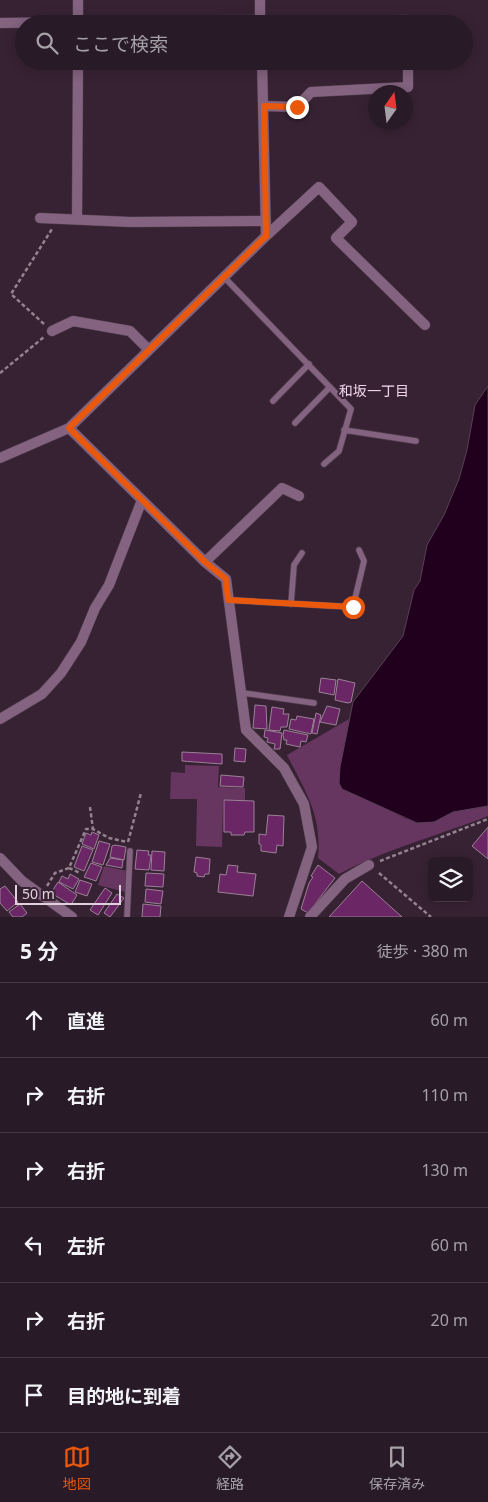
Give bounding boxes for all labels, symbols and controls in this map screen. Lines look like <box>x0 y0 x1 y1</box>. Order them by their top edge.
search box <box>15 15 473 70</box>
icon: search <box>33 29 61 57</box>
text: ここで検索 <box>73 31 168 57</box>
north arrow <box>368 85 413 130</box>
route end <box>286 96 309 119</box>
district label: 和坂一丁目 <box>339 381 409 400</box>
route start <box>342 596 365 619</box>
map controls <box>428 857 473 902</box>
button: layers <box>428 857 473 902</box>
scale bar <box>15 882 121 905</box>
text: 50 m <box>22 884 55 903</box>
text: 5 分 <box>20 937 58 965</box>
text: 徒歩 · 380 m <box>377 940 468 962</box>
icon: ahead <box>20 1006 48 1034</box>
text: 直進 <box>67 1008 105 1034</box>
text: 60 m <box>431 1009 468 1031</box>
icon: right <box>20 1081 48 1109</box>
text: 右折 <box>67 1083 105 1109</box>
text: 110 m <box>421 1084 468 1106</box>
icon: right <box>20 1156 48 1184</box>
text: 右折 <box>67 1158 105 1184</box>
text: 130 m <box>421 1159 468 1181</box>
icon: left <box>20 1231 48 1259</box>
text: 左折 <box>67 1233 105 1259</box>
text: 60 m <box>431 1234 468 1256</box>
icon: right <box>20 1306 48 1334</box>
text: 右折 <box>67 1308 105 1334</box>
text: 20 m <box>431 1309 468 1331</box>
icon: arrive <box>20 1381 48 1409</box>
text: 目的地に到着 <box>67 1383 181 1409</box>
tab: 地図 <box>63 1443 91 1493</box>
tab: 経路 <box>216 1443 244 1493</box>
tab: 保存済み <box>369 1443 425 1493</box>

